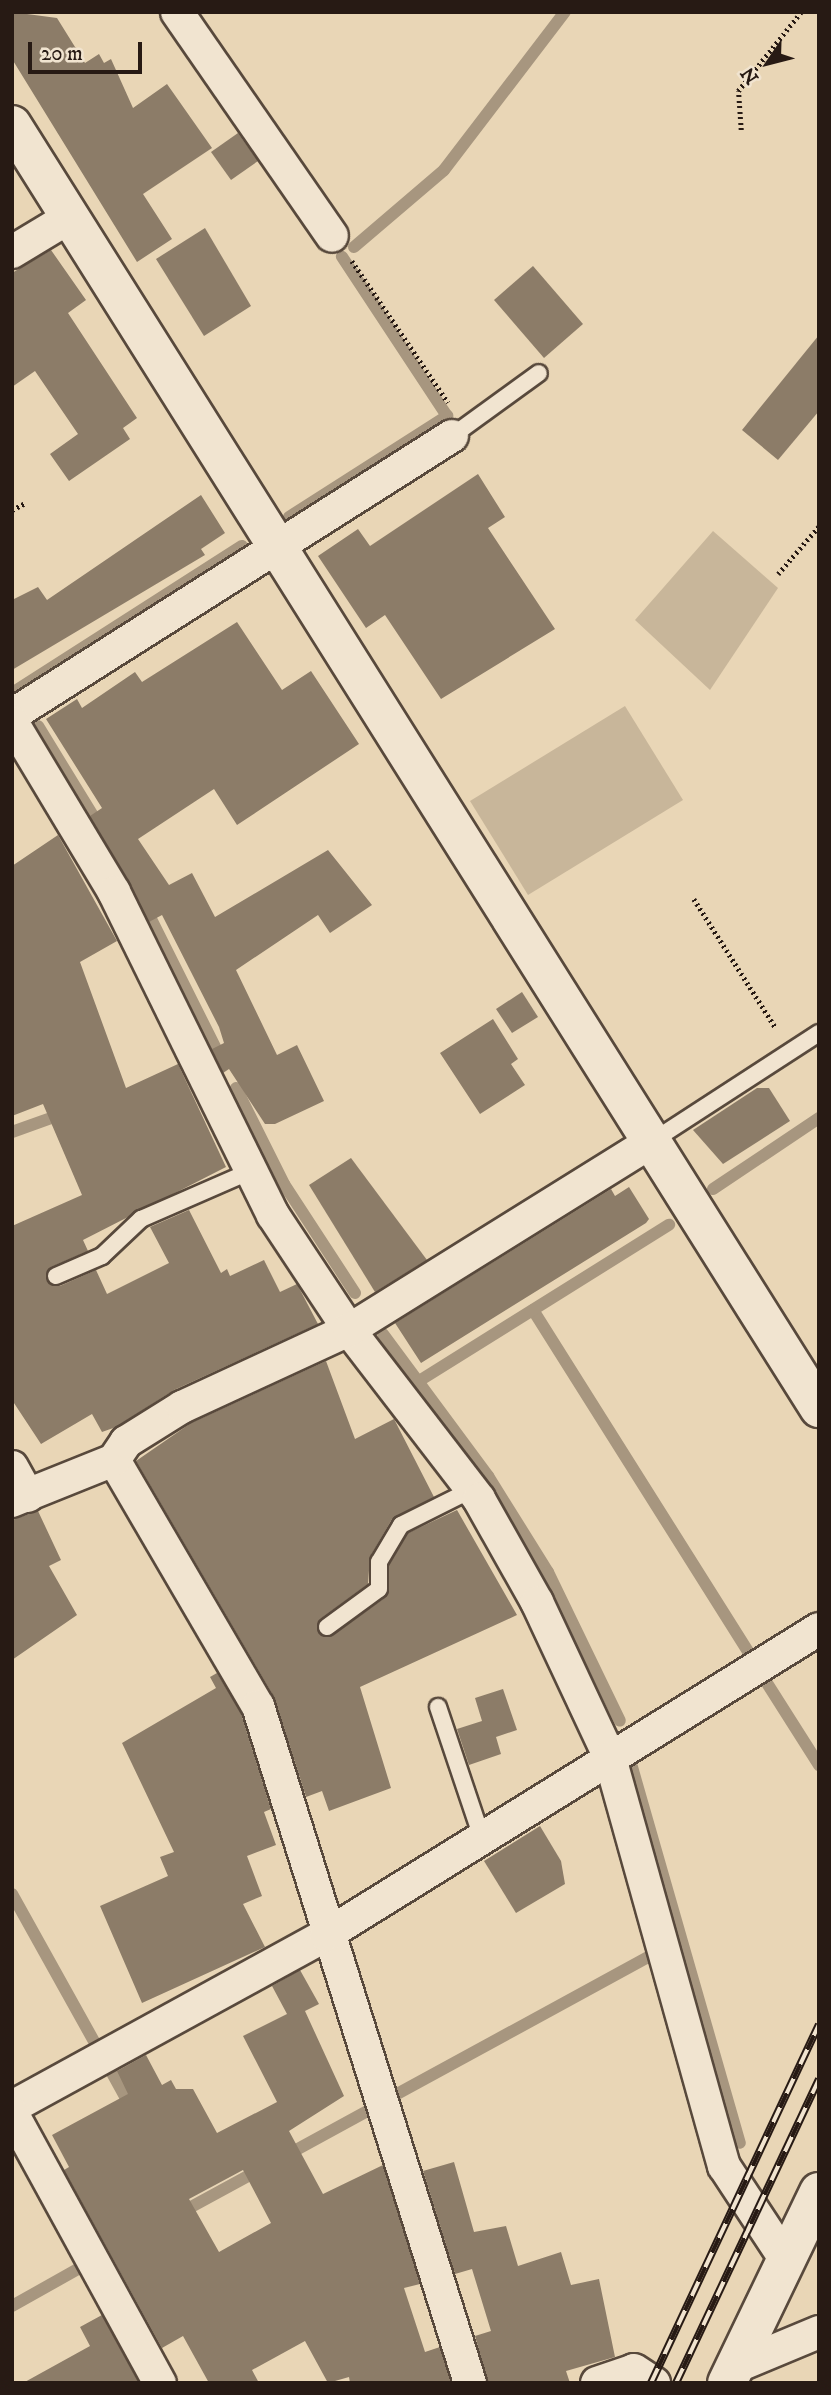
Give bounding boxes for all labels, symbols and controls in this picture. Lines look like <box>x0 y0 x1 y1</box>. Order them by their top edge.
scale bar <box>32 28 145 72</box>
north arrow <box>733 28 803 98</box>
text: 20 m <box>41 41 83 67</box>
text: N <box>736 62 764 88</box>

